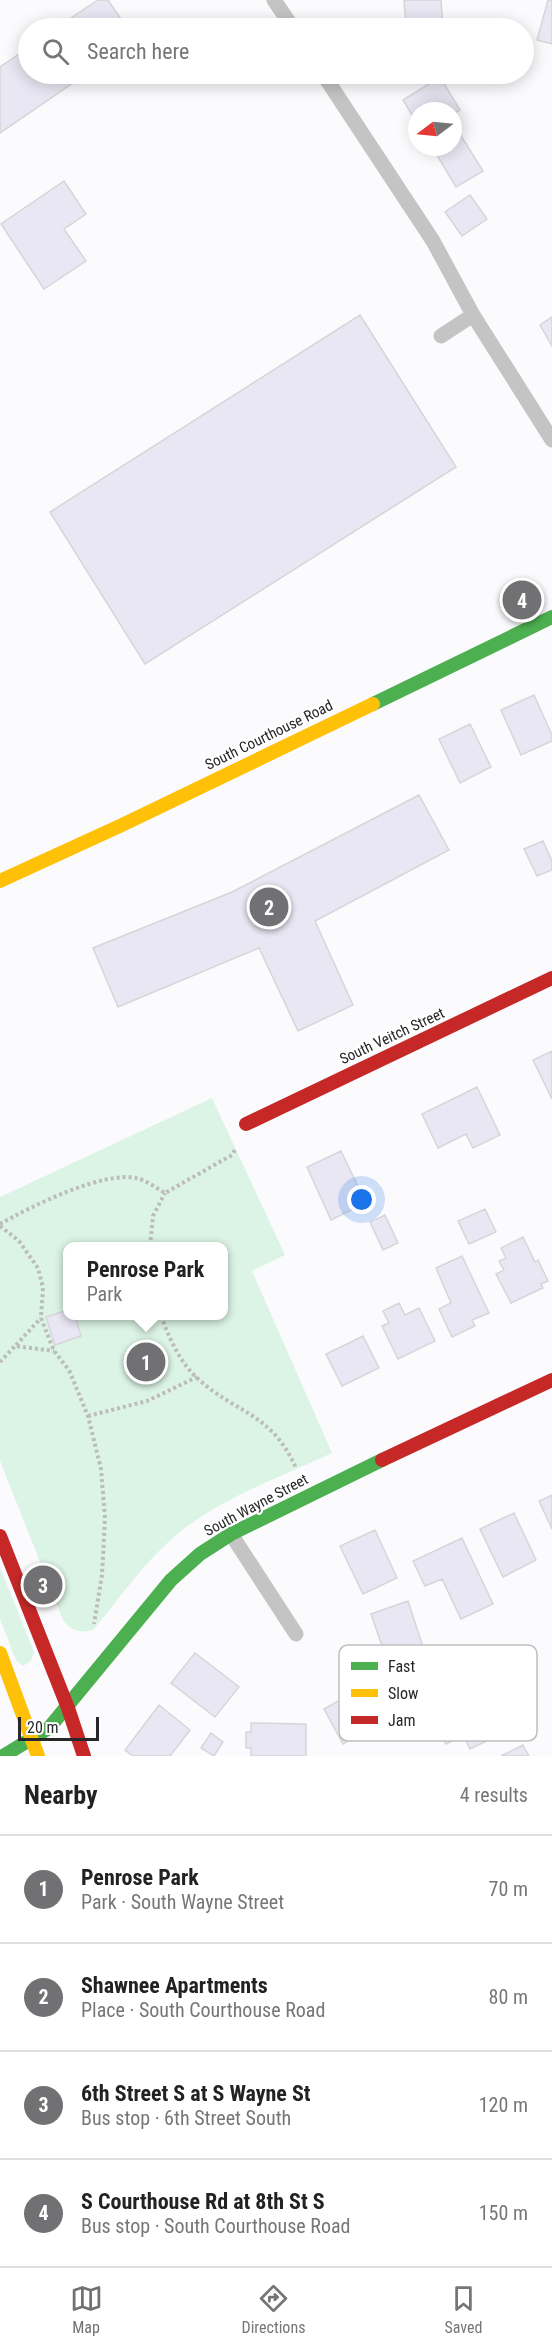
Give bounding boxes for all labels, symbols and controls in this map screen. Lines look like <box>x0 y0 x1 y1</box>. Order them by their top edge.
search box <box>18 18 534 84</box>
icon: search <box>39 35 72 68</box>
text: Search here <box>87 39 189 64</box>
north arrow <box>408 102 462 156</box>
pin: 4 <box>502 578 542 622</box>
street label: South Courthouse Road <box>202 696 336 774</box>
pin: 2 <box>250 884 288 930</box>
street label: South Veitch Street <box>337 1004 447 1068</box>
your location <box>347 1185 376 1214</box>
popup <box>63 1242 228 1320</box>
text: Penrose Park <box>87 1257 204 1282</box>
text: Park <box>87 1282 122 1306</box>
pin: 1 <box>126 1340 166 1384</box>
street label: South Wayne Street <box>201 1470 311 1540</box>
pin: 3 <box>24 1562 63 1608</box>
legend <box>339 1645 537 1741</box>
text: Fast <box>388 1657 415 1676</box>
text: Slow <box>388 1684 418 1703</box>
text: Jam <box>388 1711 415 1730</box>
scale bar <box>18 1714 99 1742</box>
text: 20 m <box>27 1718 59 1737</box>
text: Nearby <box>24 1780 98 1810</box>
text: 4 results <box>460 1783 528 1807</box>
text: Penrose Park <box>81 1865 199 1890</box>
text: 1 <box>38 1877 49 1901</box>
text: 70 m <box>489 1877 528 1901</box>
text: Park · South Wayne Street <box>81 1890 284 1914</box>
text: Shawnee Apartments <box>81 1973 268 1998</box>
text: 2 <box>38 1985 49 2009</box>
text: 80 m <box>489 1985 528 2009</box>
text: Place · South Courthouse Road <box>81 1998 325 2022</box>
text: 6th Street S at S Wayne St <box>81 2081 311 2106</box>
text: 3 <box>38 2093 49 2117</box>
text: 120 m <box>479 2093 528 2117</box>
text: Bus stop · 6th Street South <box>81 2106 291 2130</box>
text: S Courthouse Rd at 8th St S <box>81 2189 325 2214</box>
text: 4 <box>38 2201 49 2225</box>
text: 150 m <box>479 2201 528 2225</box>
text: Bus stop · South Courthouse Road <box>81 2214 351 2238</box>
tab: Map <box>70 2282 103 2337</box>
tab: Directions <box>242 2282 305 2337</box>
tab: Saved <box>444 2282 482 2337</box>

